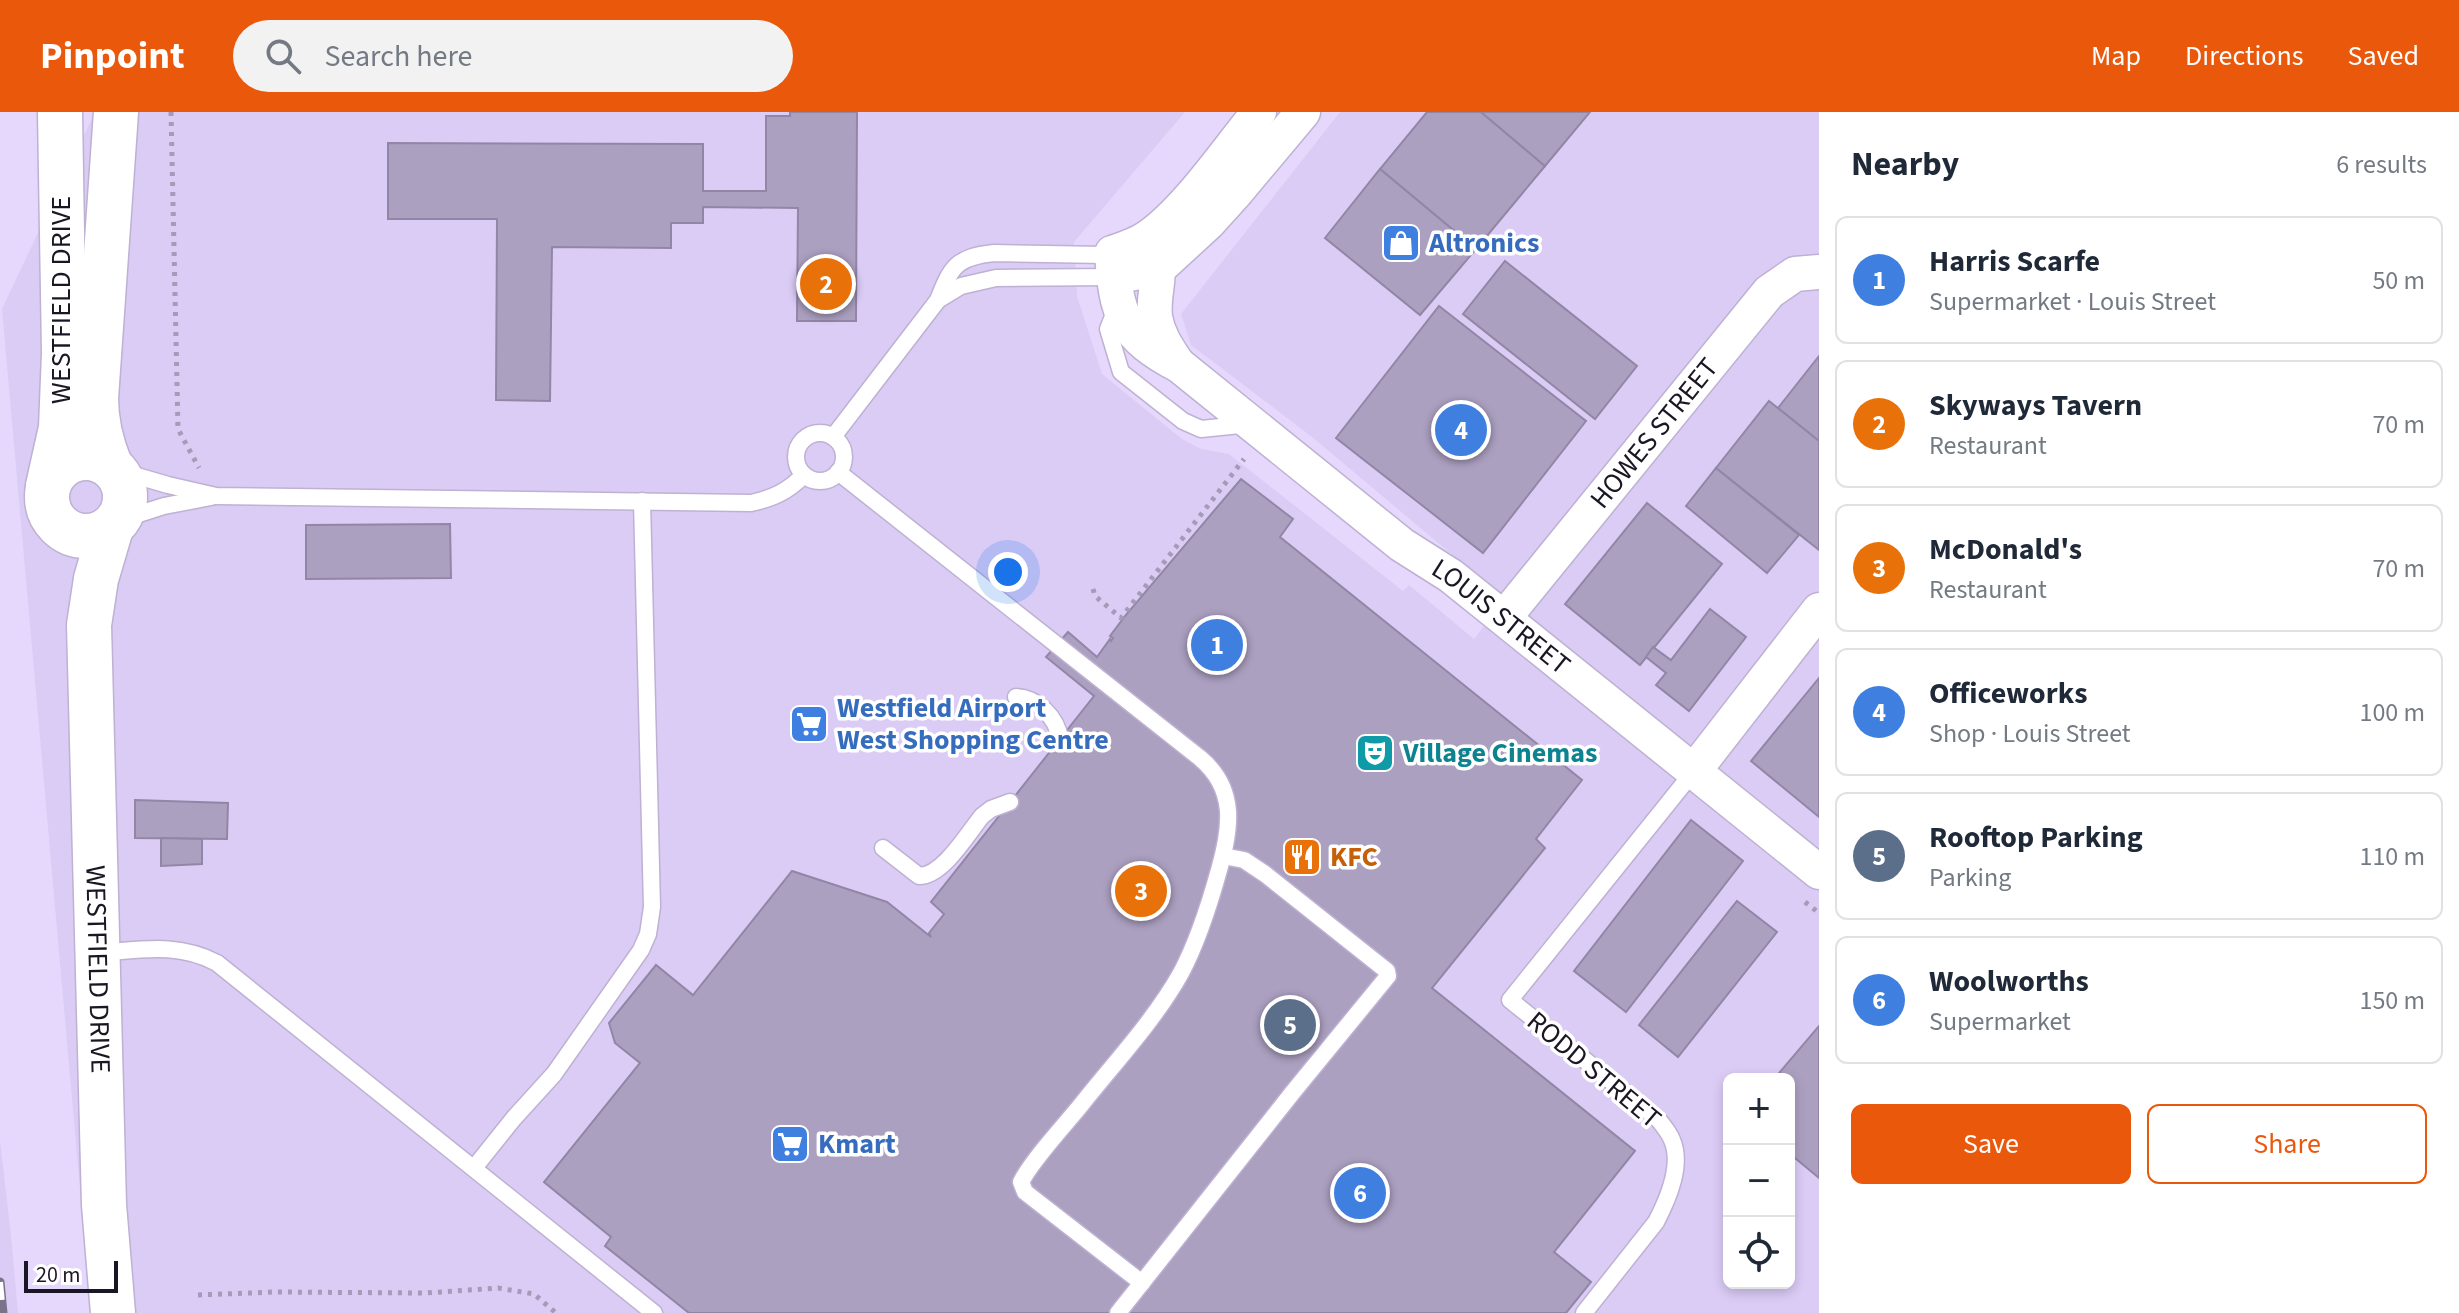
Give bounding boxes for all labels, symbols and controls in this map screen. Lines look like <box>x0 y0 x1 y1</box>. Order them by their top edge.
search box <box>233 20 793 92</box>
text: Pinpoint <box>40 29 185 83</box>
icon: search <box>261 34 305 78</box>
text: Search here <box>325 35 472 78</box>
text: Map <box>2091 36 2141 76</box>
text: Directions <box>2185 36 2304 76</box>
text: Saved <box>2348 36 2419 76</box>
text: Nearby <box>1851 140 1959 189</box>
text: 6 results <box>2336 146 2427 183</box>
street label: WESTFIELD DRIVE <box>41 196 81 404</box>
shop icon: Altronics <box>1380 222 1422 264</box>
place label: Altronics <box>1428 223 1539 263</box>
text: Harris Scarfe <box>1929 240 2100 283</box>
pin: 2 <box>800 254 852 314</box>
text: 1 <box>1872 262 1886 299</box>
text: 50 m <box>2372 262 2425 299</box>
text: Supermarket · Louis Street <box>1929 283 2216 320</box>
street label: HOWES STREET <box>1581 349 1728 517</box>
text: Skyways Tavern <box>1929 384 2142 427</box>
pin: 4 <box>1435 400 1487 460</box>
text: 2 <box>1872 406 1886 443</box>
text: 70 m <box>2372 406 2425 443</box>
text: Restaurant <box>1929 427 2047 464</box>
text: McDonald's <box>1929 528 2082 571</box>
street label: LOUIS STREET <box>1424 549 1579 684</box>
text: 3 <box>1872 550 1886 587</box>
text: 70 m <box>2372 550 2425 587</box>
your location <box>988 552 1028 592</box>
text: Restaurant <box>1929 571 2047 608</box>
pin: 1 <box>1191 615 1243 675</box>
text: Officeworks <box>1929 672 2087 715</box>
place label: Westfield Airport West Shopping Centre <box>837 688 1109 760</box>
text: 4 <box>1872 694 1886 731</box>
text: 100 m <box>2359 694 2425 731</box>
supermarket icon: Westfield Airport West Shopping Centre <box>788 703 830 745</box>
text: Shop · Louis Street <box>1929 715 2131 752</box>
theatre icon: Village Cinemas <box>1354 732 1396 774</box>
place label: Village Cinemas <box>1402 733 1597 773</box>
text: Rooftop Parking <box>1929 816 2143 859</box>
restaurant icon: KFC <box>1281 836 1323 878</box>
place label: KFC <box>1330 837 1378 877</box>
text: 5 <box>1872 838 1886 875</box>
text: 110 m <box>2359 838 2425 875</box>
text: Parking <box>1929 859 2011 896</box>
pin: 3 <box>1115 861 1167 921</box>
street label: WESTFIELD DRIVE <box>75 865 121 1074</box>
text: Woolworths <box>1929 960 2089 1003</box>
text: 6 <box>1872 982 1886 1019</box>
text: 150 m <box>2359 982 2425 1019</box>
pin: 5 <box>1264 995 1316 1055</box>
street label: RODD STREET <box>1518 1002 1670 1138</box>
text: Supermarket <box>1929 1003 2071 1040</box>
map controls <box>1723 1073 1795 1289</box>
button: + <box>1723 1073 1795 1145</box>
button: Save <box>1851 1104 2131 1184</box>
button: Share <box>2147 1104 2427 1184</box>
supermarket icon: Kmart <box>769 1123 811 1165</box>
place label: Kmart <box>818 1124 896 1164</box>
button: − <box>1723 1145 1795 1217</box>
pin: 6 <box>1334 1163 1386 1223</box>
button: locate <box>1723 1217 1795 1289</box>
scale bar <box>24 1257 118 1293</box>
text: 20 m <box>36 1259 81 1291</box>

